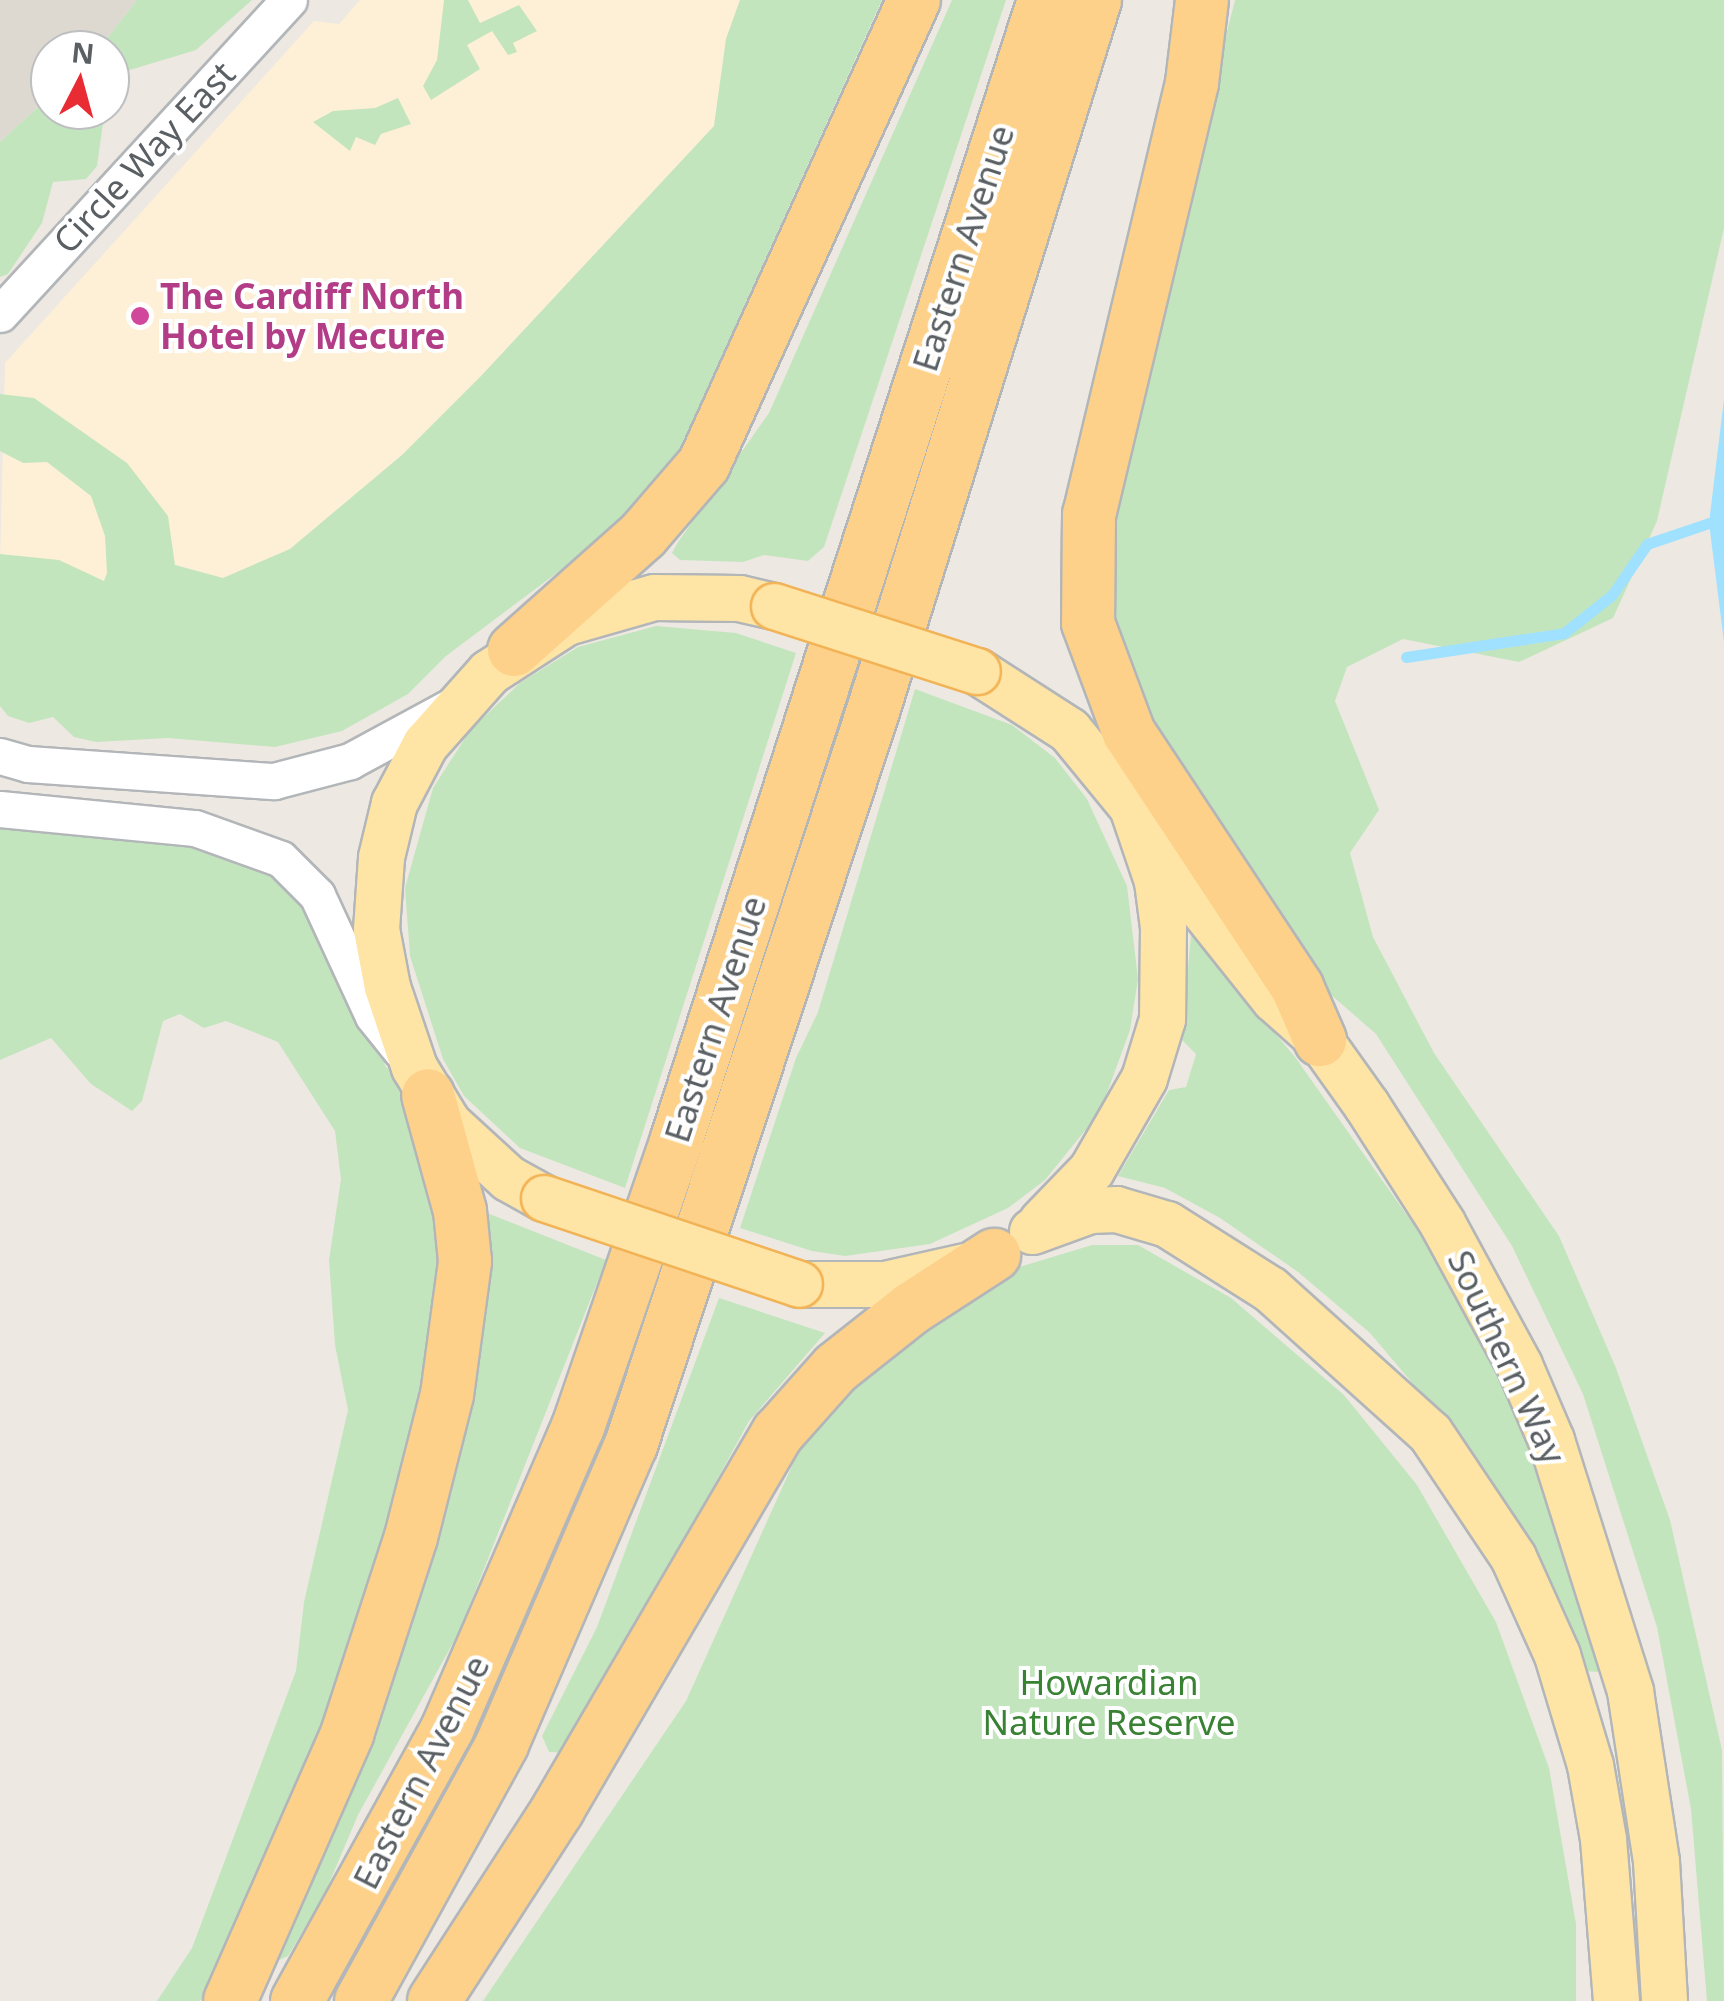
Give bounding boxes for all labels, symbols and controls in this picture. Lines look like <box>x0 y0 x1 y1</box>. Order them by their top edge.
north arrow <box>30 30 130 130</box>
text: N <box>70 32 96 72</box>
street label: Circle Way East <box>45 53 243 261</box>
street label: Eastern Avenue <box>903 120 1023 376</box>
place label: The Cardiff North Hotel by Mecure <box>160 275 464 357</box>
marker: The Cardiff North Hotel by Mecure <box>129 305 151 327</box>
street label: Eastern Avenue <box>655 891 775 1147</box>
street label: Southern Way <box>1439 1244 1575 1470</box>
street label: Eastern Avenue <box>344 1648 498 1896</box>
park label: Howardian Nature Reserve <box>982 1661 1236 1743</box>

